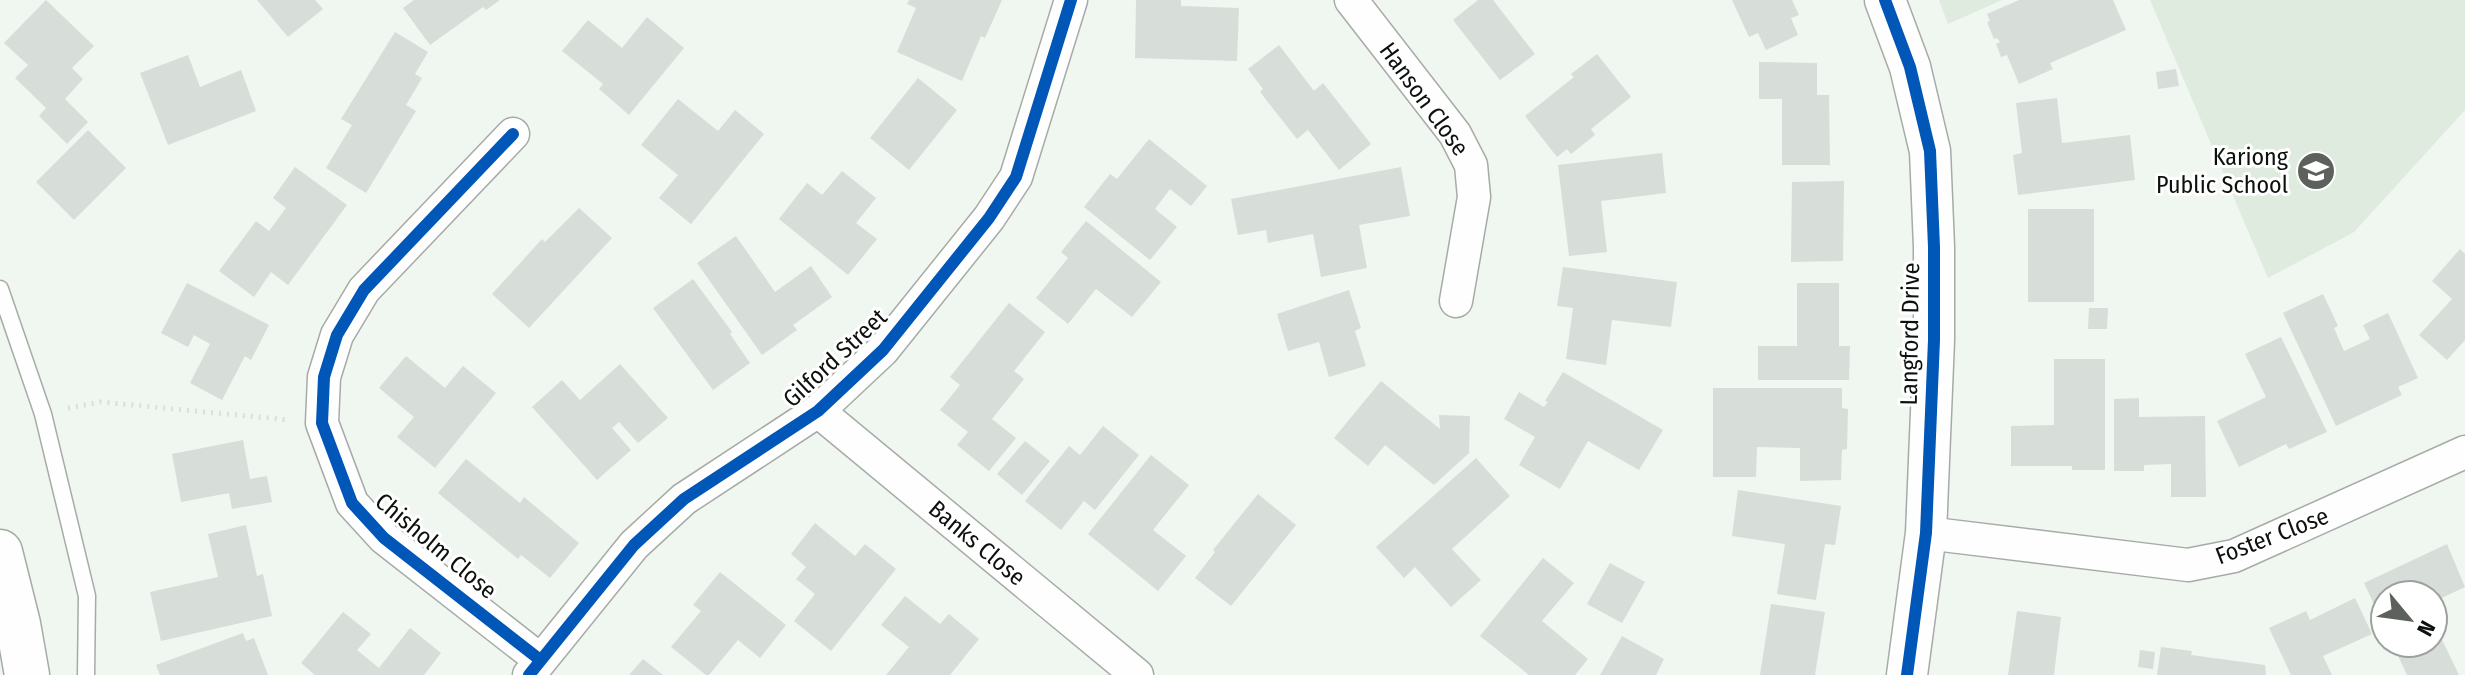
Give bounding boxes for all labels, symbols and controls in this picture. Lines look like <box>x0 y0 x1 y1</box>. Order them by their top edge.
street label: Hanson Close <box>1374 37 1474 161</box>
place label: Kariong Public School <box>2156 143 2289 199</box>
school or university icon: Kariong Public School <box>2295 150 2337 192</box>
street label: Langford Drive <box>1895 262 1925 406</box>
street label: Gilford Street <box>778 303 893 413</box>
street label: Chisholm Close <box>370 487 502 605</box>
street label: Banks Close <box>923 495 1031 591</box>
street label: Foster Close <box>2212 502 2332 570</box>
north arrow <box>2369 579 2449 659</box>
text: N <box>2411 616 2441 641</box>

